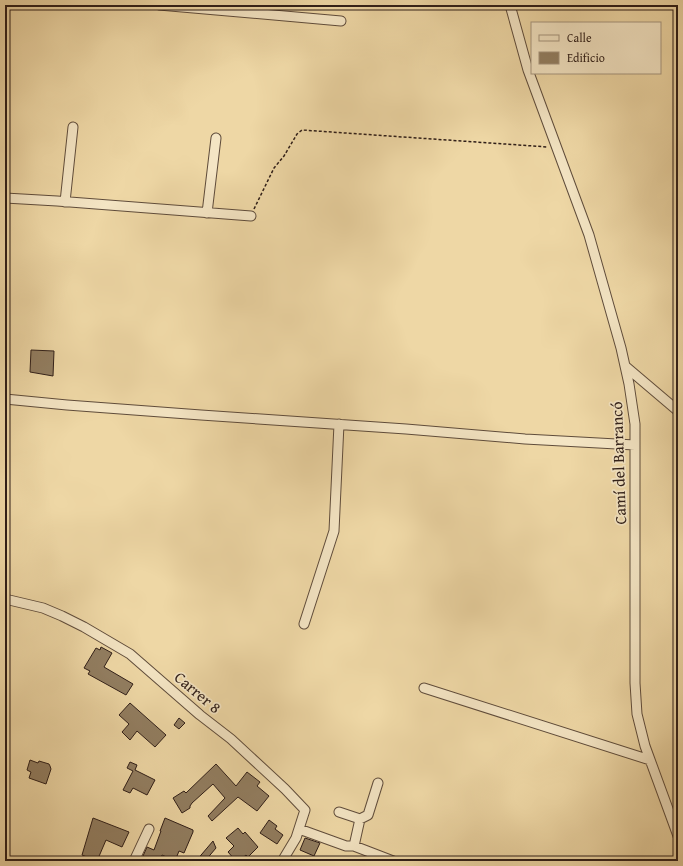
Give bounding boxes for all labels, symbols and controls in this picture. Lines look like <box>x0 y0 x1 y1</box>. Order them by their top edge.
legend <box>531 22 661 74</box>
text: Calle <box>567 29 592 46</box>
text: Edificio <box>567 49 605 66</box>
street label: Camí del Barrancó <box>604 401 632 525</box>
street label: Carrer 8 <box>169 665 227 719</box>

